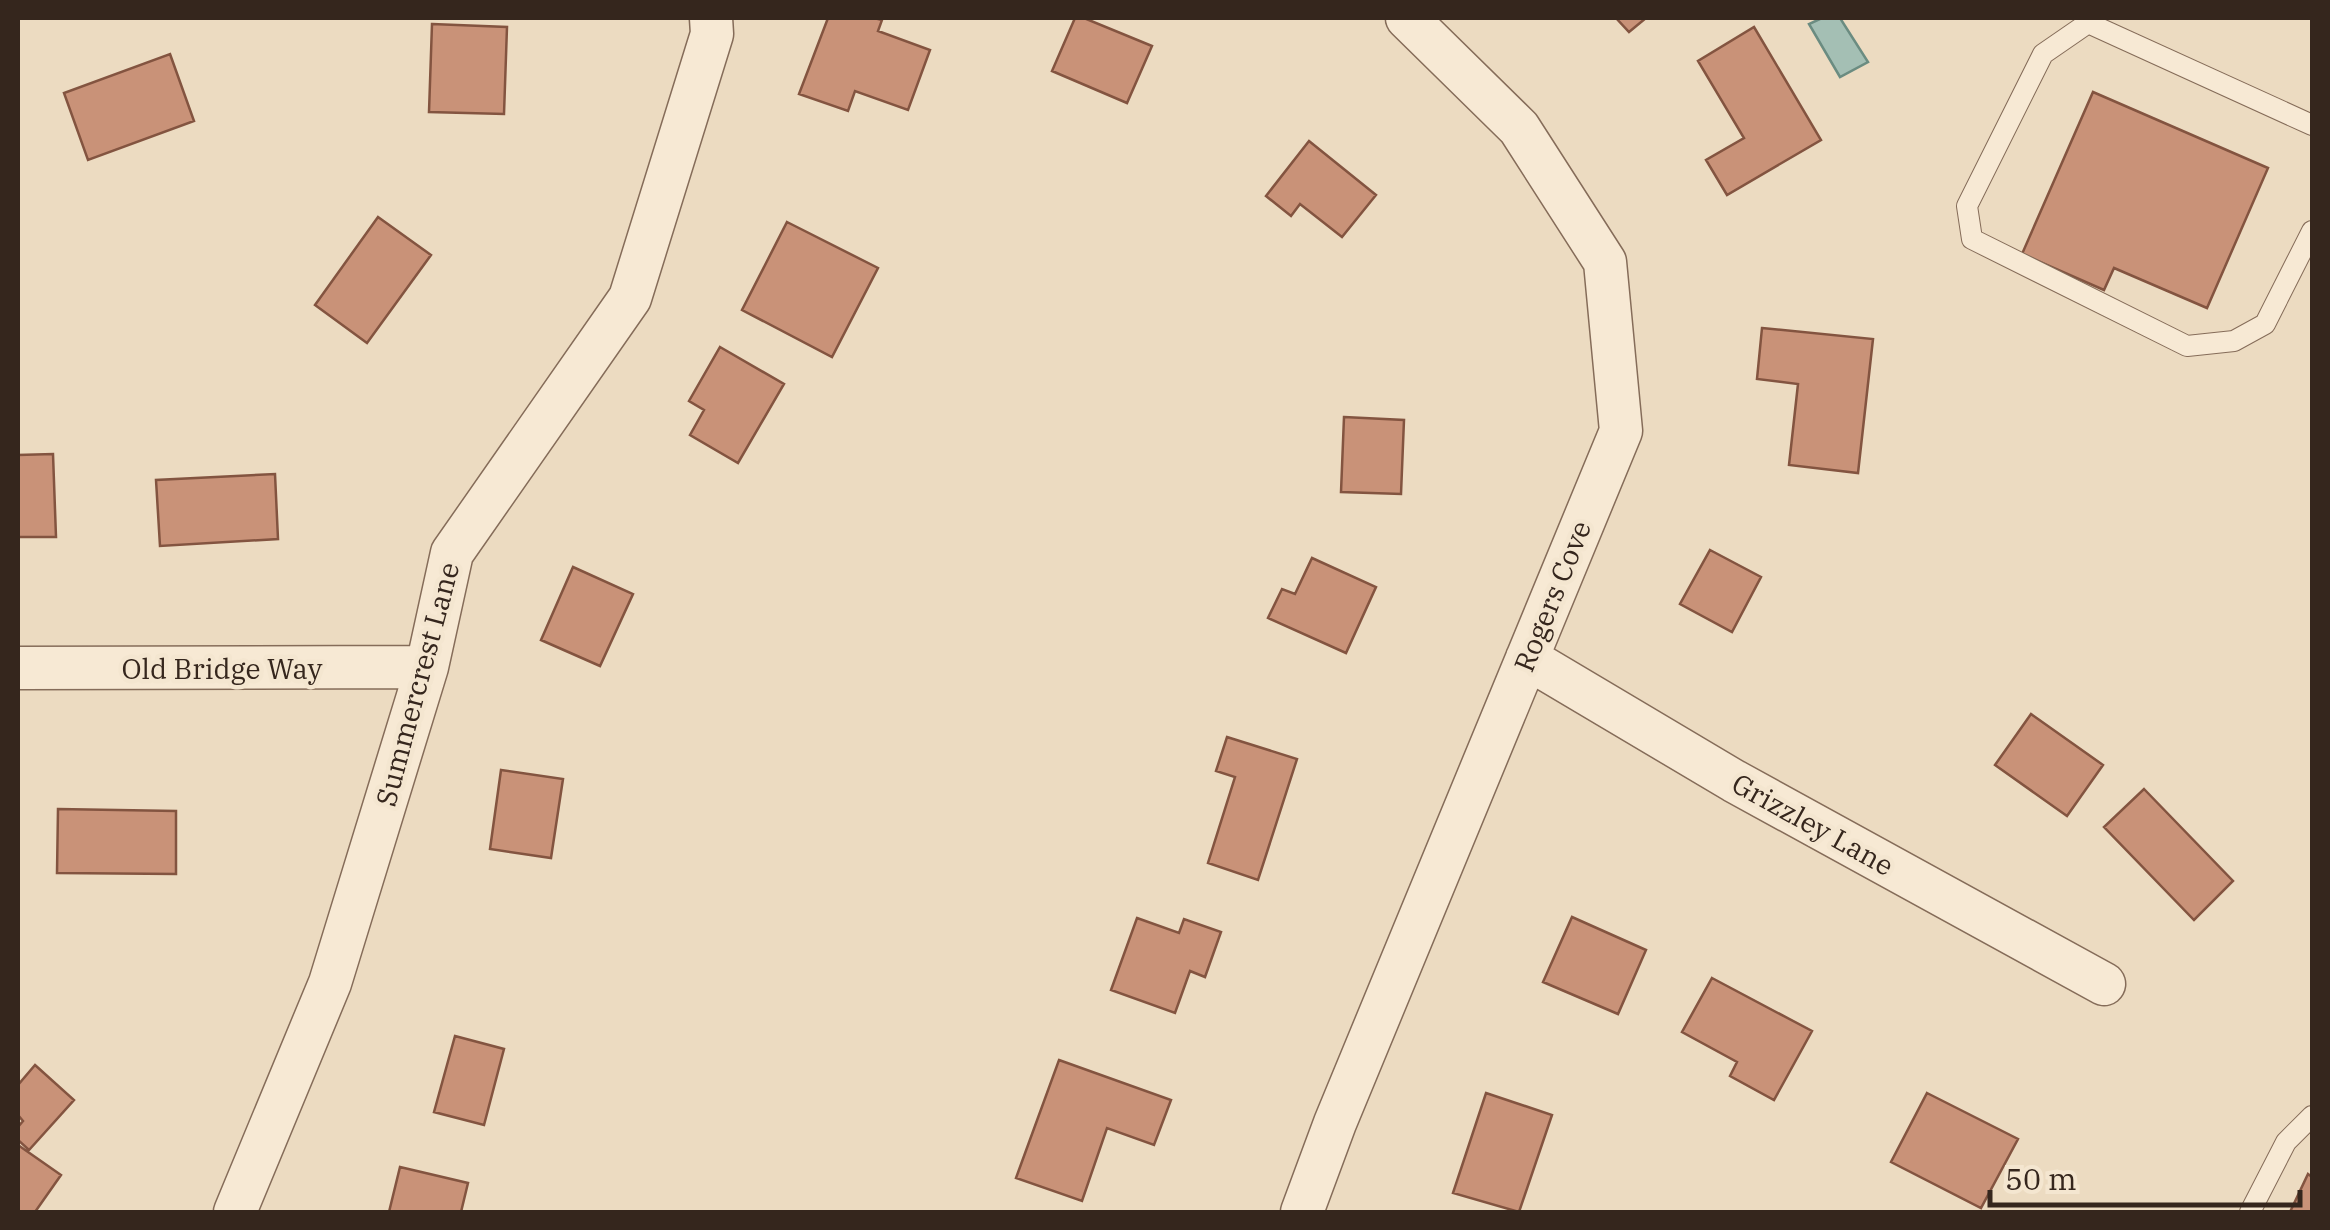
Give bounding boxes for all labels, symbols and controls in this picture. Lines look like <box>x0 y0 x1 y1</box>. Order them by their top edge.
street label: Rogers Cove <box>1505 515 1599 677</box>
street label: Summercrest Lane <box>367 558 467 810</box>
street label: Old Bridge Way <box>122 650 323 687</box>
street label: Grizzley Lane <box>1726 764 1900 884</box>
scale bar <box>1990 1145 2300 1207</box>
text: 50 m <box>2005 1159 2077 1198</box>

